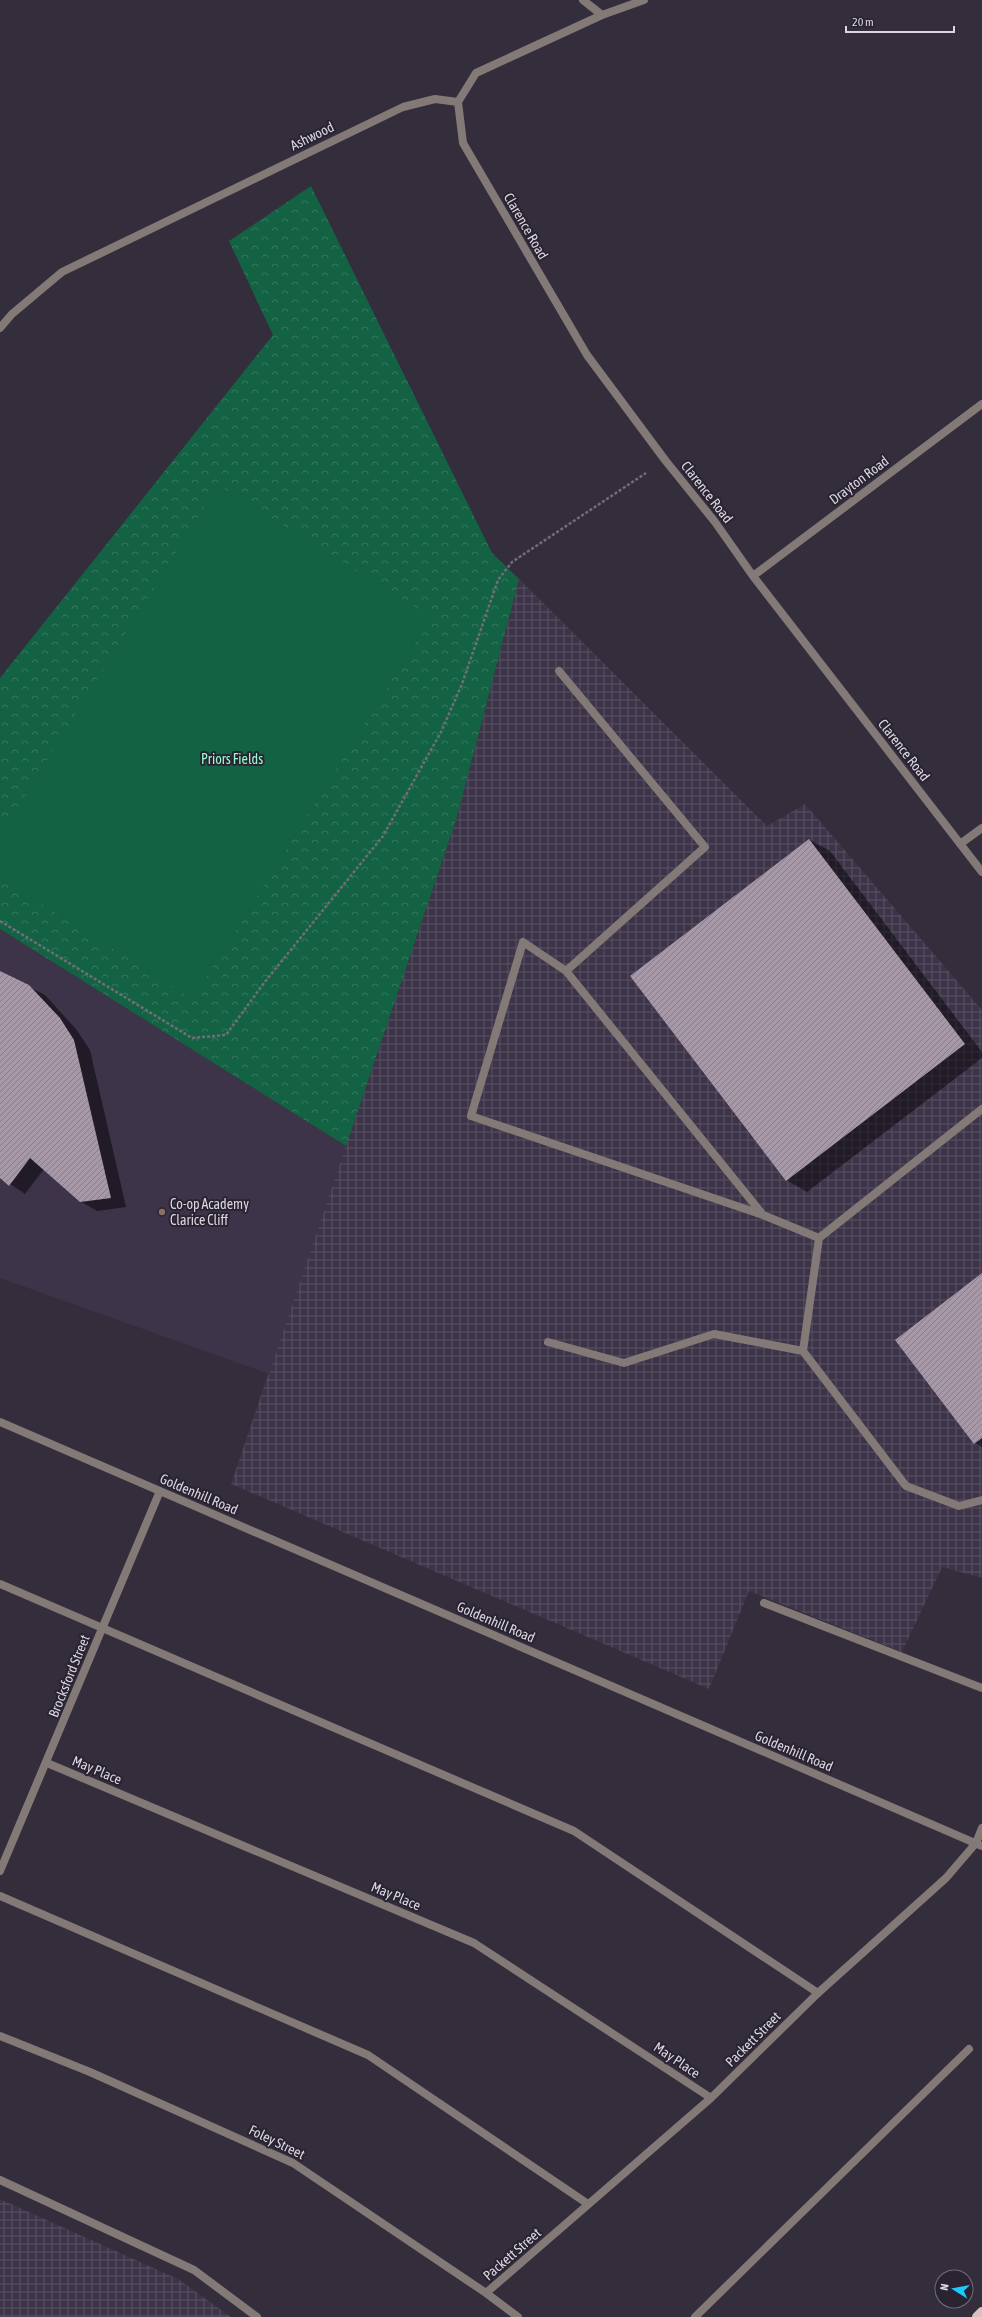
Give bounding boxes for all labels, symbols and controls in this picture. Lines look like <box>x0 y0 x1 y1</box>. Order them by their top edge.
scale bar <box>846 8 954 34</box>
text: 20 m <box>852 15 874 29</box>
street label: Ashwood <box>288 119 336 153</box>
street label: Clarence Road <box>501 190 551 262</box>
street label: Drayton Road <box>826 453 892 507</box>
street label: Clarence Road <box>678 458 736 526</box>
street label: Clarence Road <box>875 716 933 784</box>
park label: Priors Fields <box>201 751 263 767</box>
place label: Co-op Academy Clarice Cliff <box>170 1196 249 1228</box>
marker: Co-op Academy Clarice Cliff <box>157 1207 167 1217</box>
street label: Goldenhill Road <box>157 1470 241 1518</box>
street label: Goldenhill Road <box>454 1598 538 1646</box>
street label: Brocksford Street <box>45 1632 93 1720</box>
street label: Goldenhill Road <box>752 1727 836 1775</box>
street label: May Place <box>70 1752 124 1788</box>
street label: May Place <box>369 1878 423 1914</box>
street label: Packett Street <box>722 2008 784 2070</box>
street label: May Place <box>651 2039 703 2081</box>
street label: Foley Street <box>246 2122 308 2162</box>
street label: Packett Street <box>480 2225 544 2283</box>
north arrow <box>934 2269 974 2309</box>
text: N <box>938 2283 951 2291</box>

